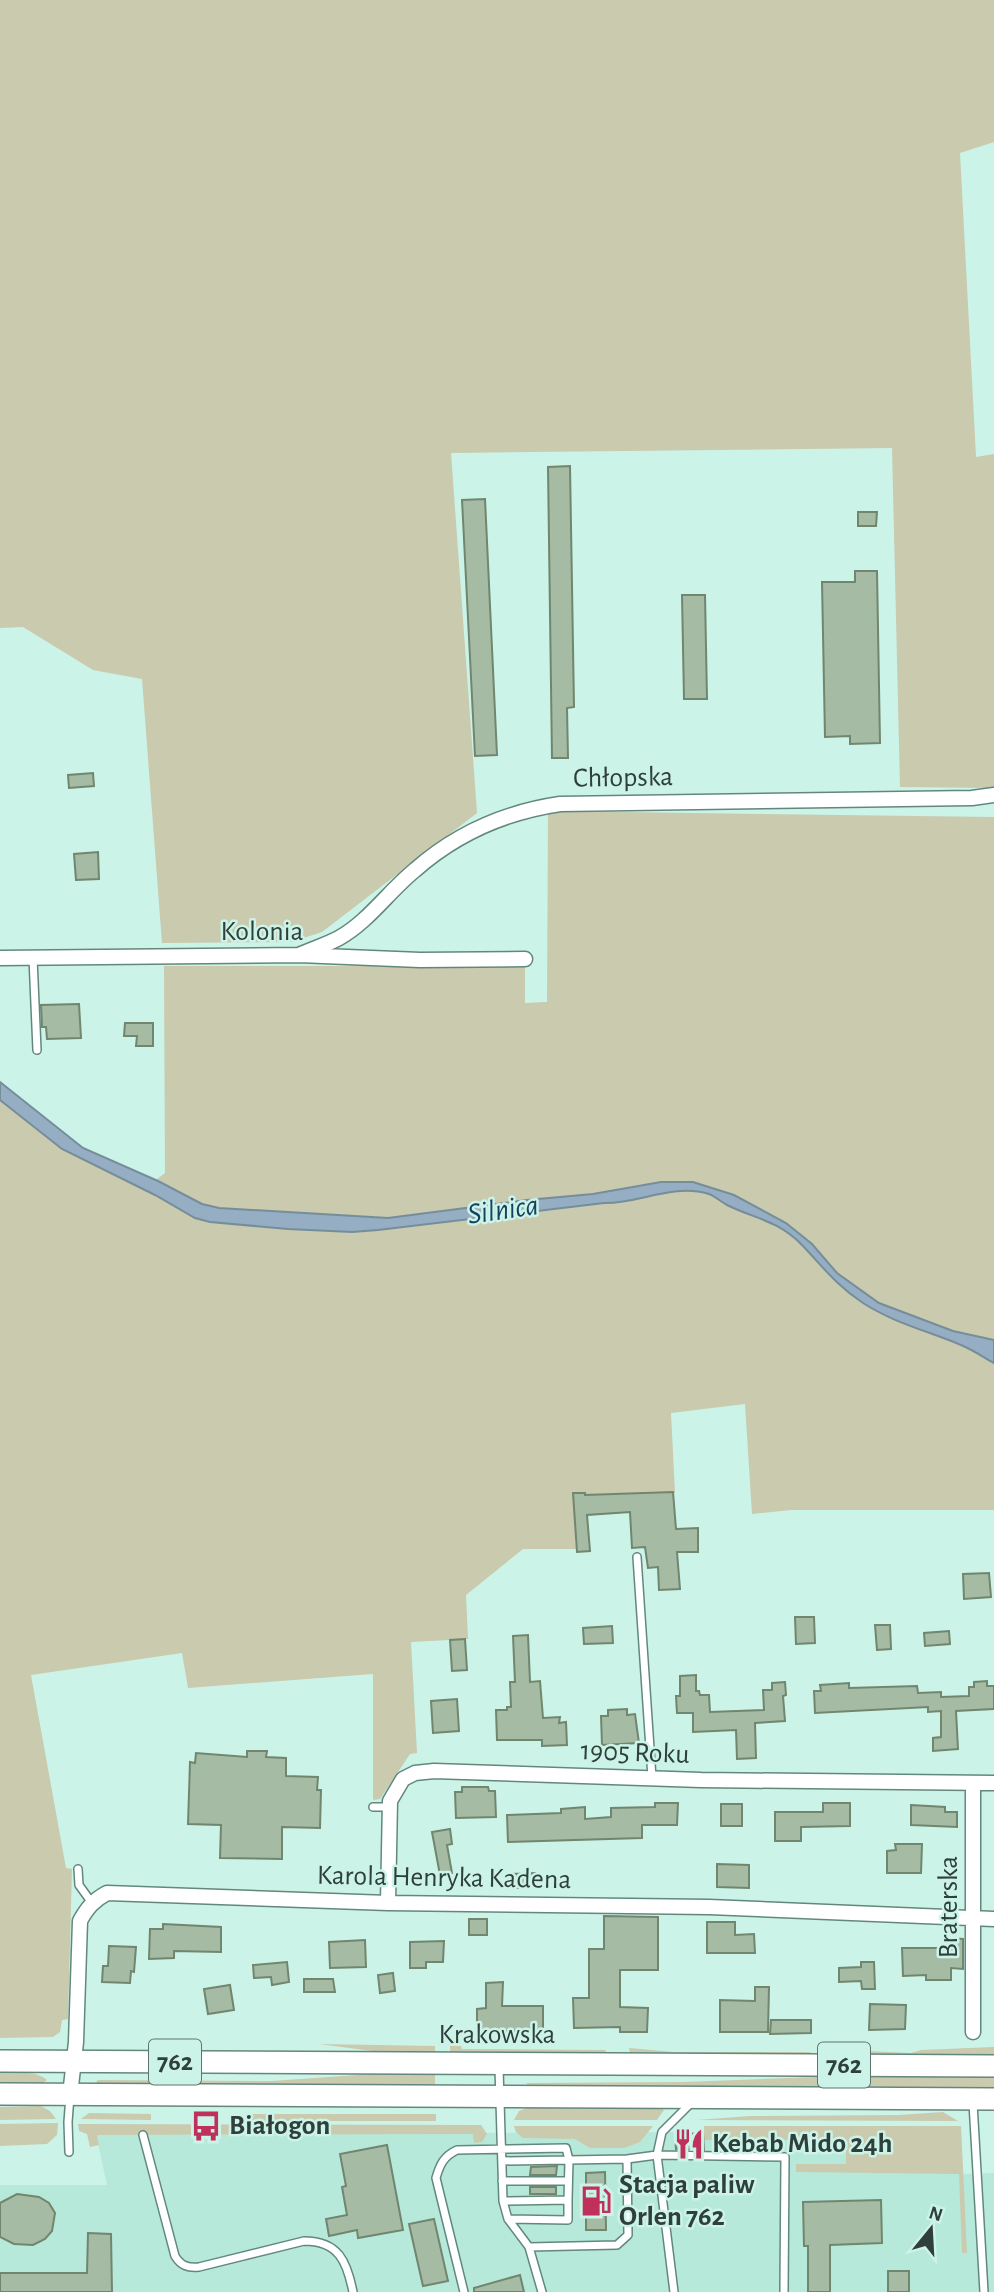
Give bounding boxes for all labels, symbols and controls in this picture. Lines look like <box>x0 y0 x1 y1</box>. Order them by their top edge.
street label: Chłopska <box>573 763 673 793</box>
street label: Kolonia <box>221 918 304 946</box>
water label: Silnica <box>466 1190 540 1230</box>
street label: 1905 Roku <box>580 1737 690 1769</box>
street label: Braterska <box>935 1856 963 1958</box>
street label: Karola Henryka Kadena <box>317 1862 572 1894</box>
street label: Krakowska <box>439 2021 555 2049</box>
road number: 762 <box>149 2039 201 2084</box>
road number: 762 <box>818 2042 870 2088</box>
bus stop icon: Białogon <box>189 2109 223 2143</box>
place label: Białogon <box>229 2112 330 2140</box>
restaurant icon: Kebab Mido 24h <box>672 2127 706 2161</box>
place label: Kebab Mido 24h <box>712 2130 892 2158</box>
place label: Stacja paliw Orlen 762 <box>619 2171 755 2231</box>
fuel station icon: Stacja paliw Orlen 762 <box>579 2184 613 2218</box>
north arrow <box>896 2194 966 2264</box>
text: N <box>927 2203 945 2225</box>

